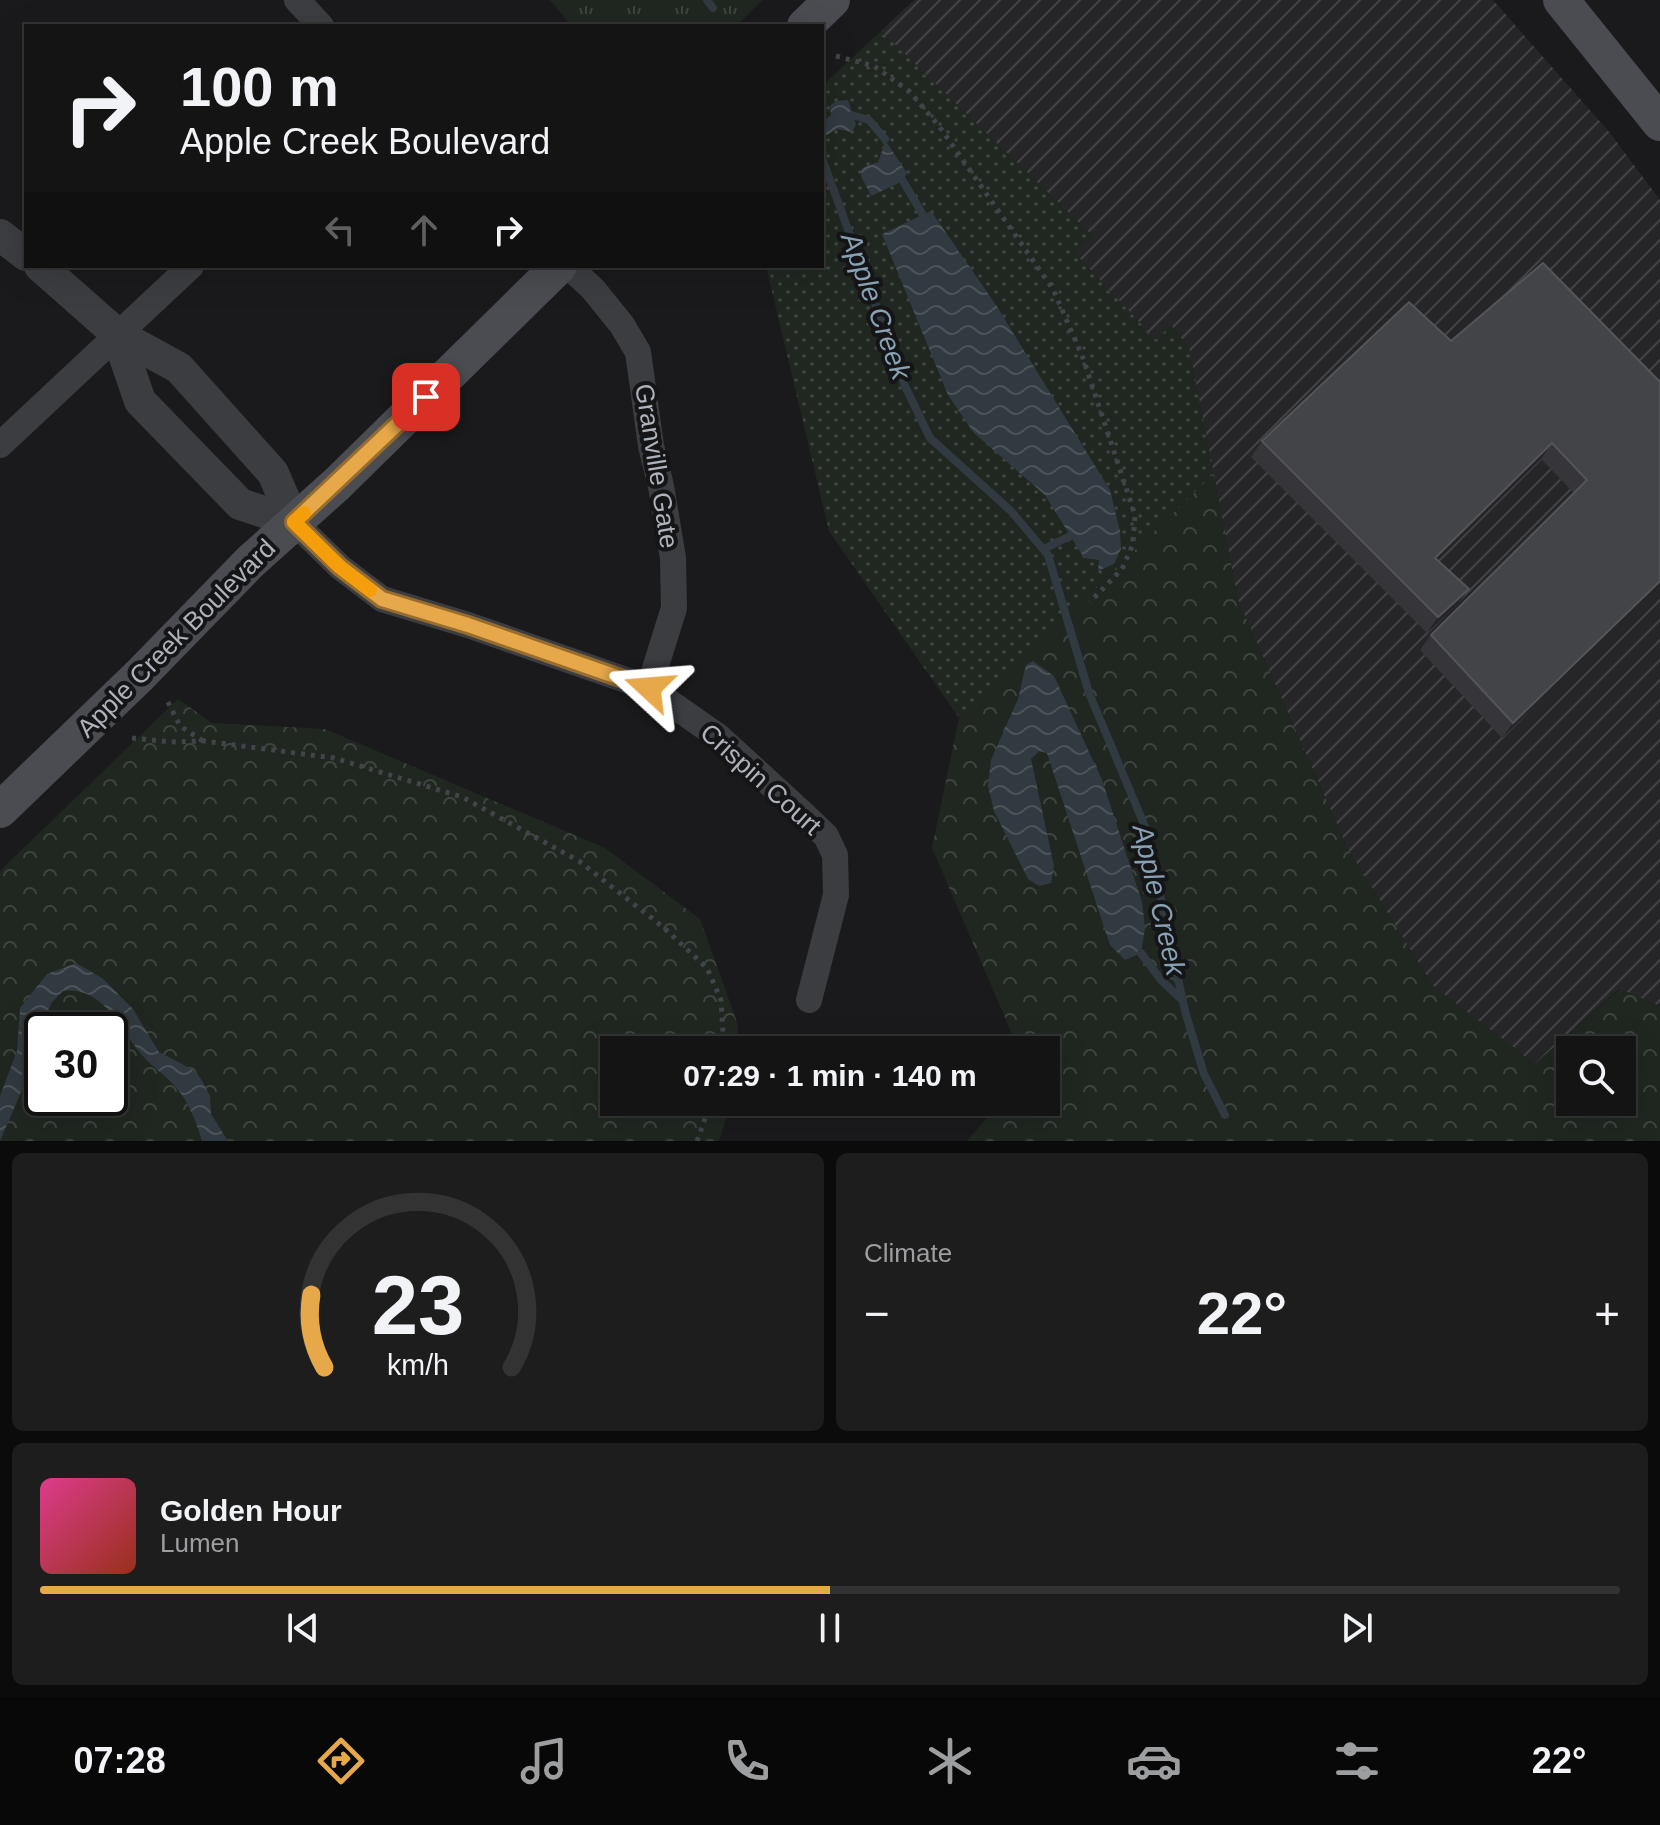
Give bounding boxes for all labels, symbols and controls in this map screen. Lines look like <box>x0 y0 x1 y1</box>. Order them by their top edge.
text: 100 m <box>180 55 339 118</box>
icon: right <box>48 56 152 160</box>
text: Apple Creek Boulevard <box>180 121 550 162</box>
icon: left <box>318 208 362 252</box>
icon: ahead <box>402 208 446 252</box>
icon: right <box>486 208 530 252</box>
water label: Apple Creek <box>834 226 918 386</box>
pin <box>392 363 460 431</box>
icon: arrive <box>404 375 448 419</box>
street label: Granville Gate <box>629 382 685 550</box>
street label: Apple Creek Boulevard <box>71 533 281 743</box>
position arrow <box>607 646 691 730</box>
street label: Crispin Court <box>695 717 828 841</box>
water label: Apple Creek <box>1126 819 1192 980</box>
speed limit sign: 30 <box>24 1012 128 1116</box>
map controls <box>1556 1036 1636 1116</box>
button: search <box>1556 1036 1636 1116</box>
text: 07:29 · 1 min · 140 m <box>683 1059 977 1092</box>
text: Climate <box>864 1238 952 1268</box>
text: 23 <box>372 1259 464 1352</box>
text: 22° <box>1197 1280 1287 1347</box>
text: − <box>864 1289 890 1338</box>
text: + <box>1594 1289 1620 1338</box>
text: km/h <box>387 1349 449 1381</box>
text: Golden Hour <box>160 1494 342 1527</box>
text: Lumen <box>160 1528 240 1558</box>
icon: previous <box>281 1606 325 1650</box>
icon: pause <box>808 1606 852 1650</box>
icon: next <box>1335 1606 1379 1650</box>
icon: directions <box>313 1733 369 1789</box>
icon: music <box>516 1733 572 1789</box>
icon: phone <box>719 1733 775 1789</box>
icon: climate <box>922 1733 978 1789</box>
icon: car <box>1126 1733 1182 1789</box>
icon: filters <box>1329 1733 1385 1789</box>
text: 07:28 <box>74 1740 166 1781</box>
text: 22° <box>1532 1740 1586 1781</box>

